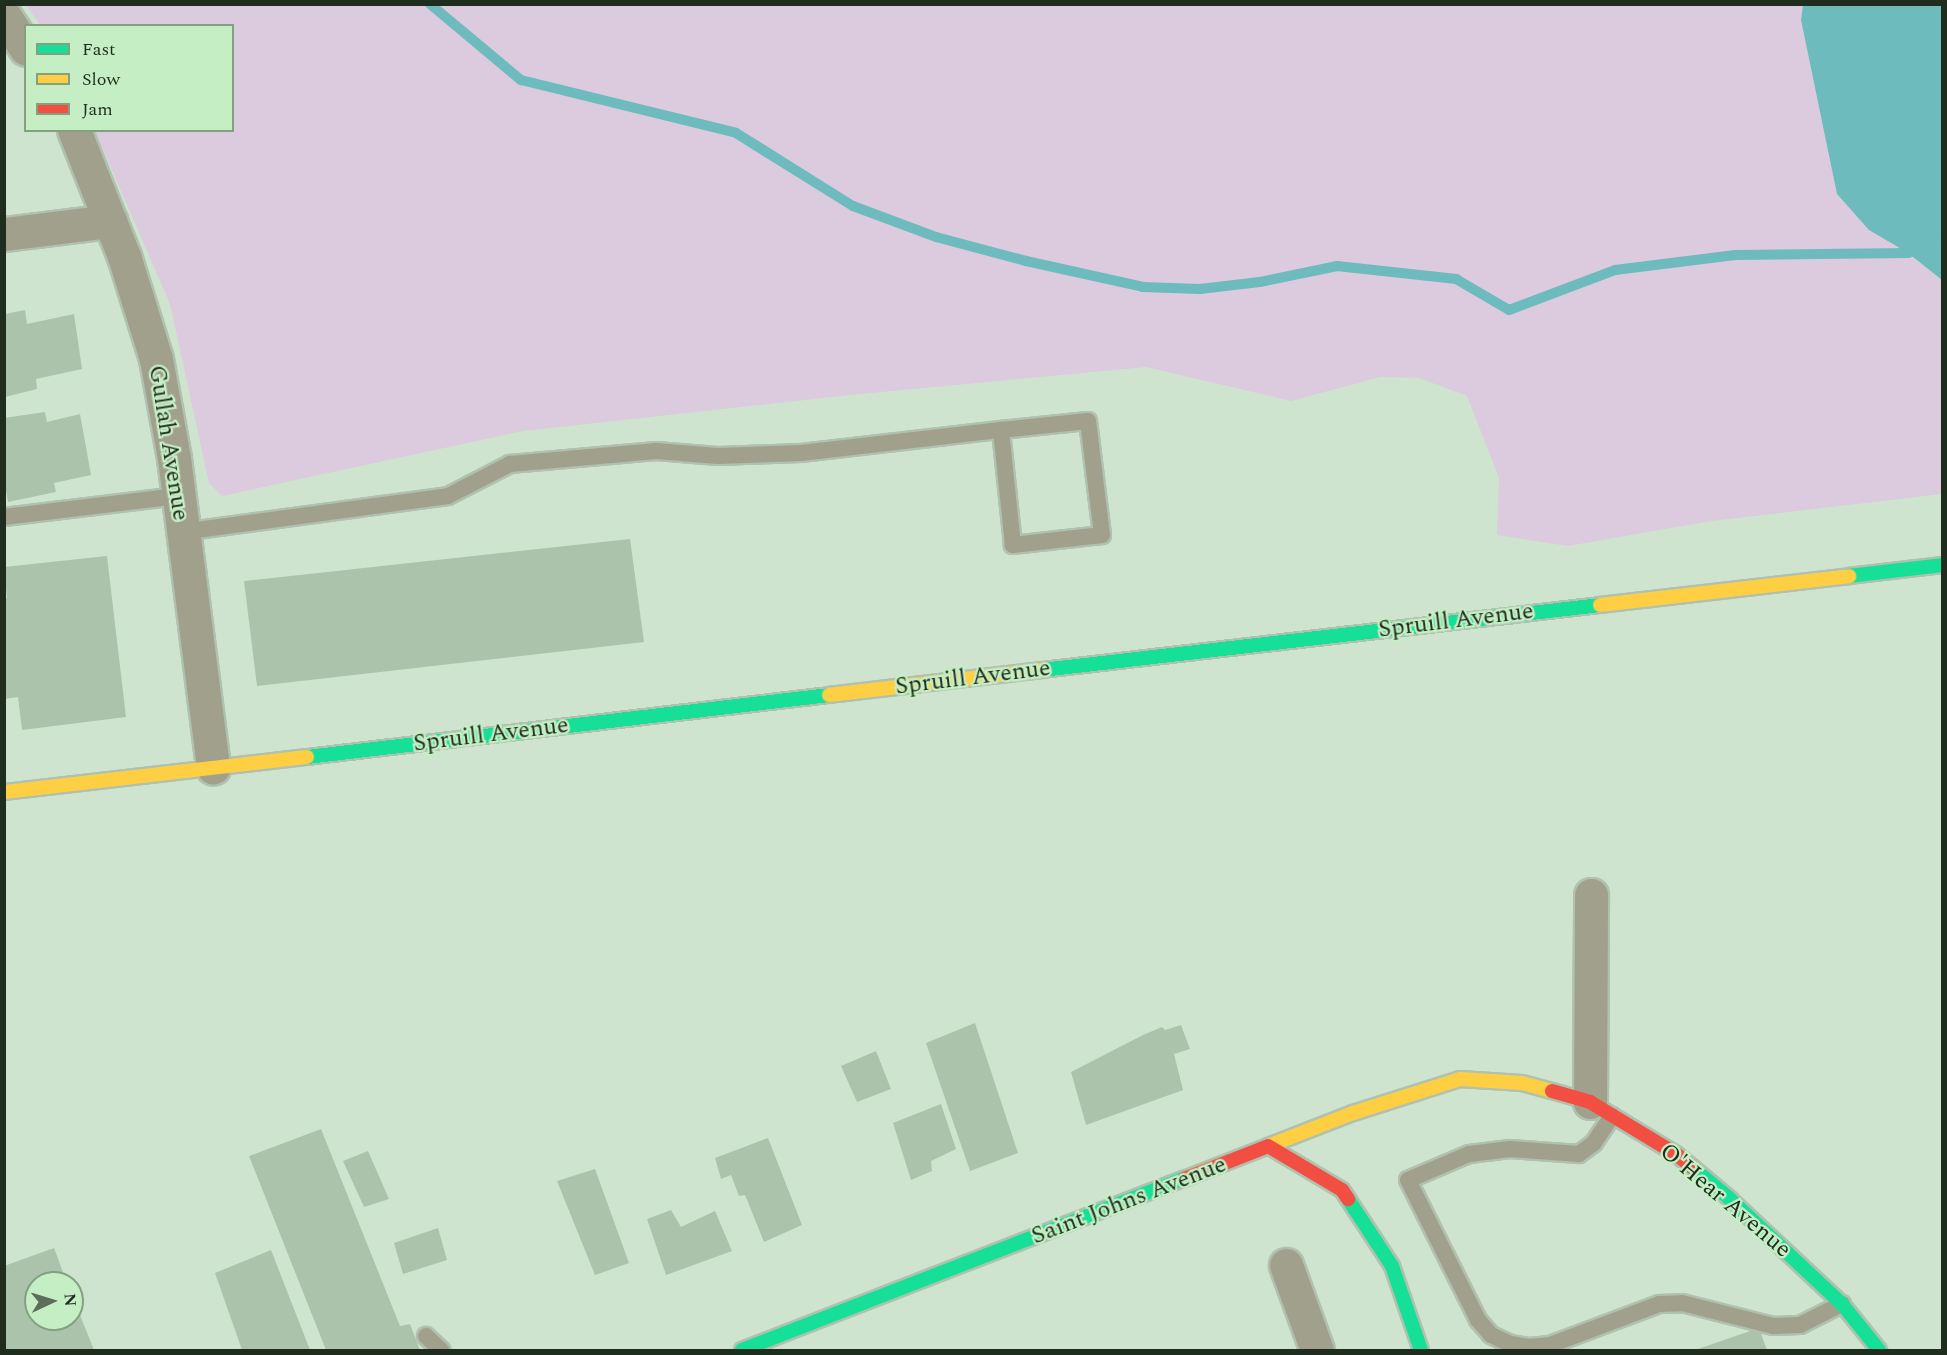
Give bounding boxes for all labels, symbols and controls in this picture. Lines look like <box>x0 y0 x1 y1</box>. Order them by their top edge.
legend <box>24 24 234 132</box>
text: Fast <box>82 36 115 63</box>
text: Slow <box>82 66 120 93</box>
text: Jam <box>82 96 113 123</box>
street label: Gullah Avenue <box>142 363 194 523</box>
street label: Spruill Avenue <box>1377 597 1535 645</box>
street label: Spruill Avenue <box>894 654 1052 702</box>
street label: Spruill Avenue <box>412 711 570 759</box>
street label: O'Hear Avenue <box>1653 1138 1797 1264</box>
street label: Saint Johns Avenue <box>1028 1151 1230 1251</box>
north arrow <box>24 1271 84 1331</box>
text: N <box>58 1293 82 1307</box>

